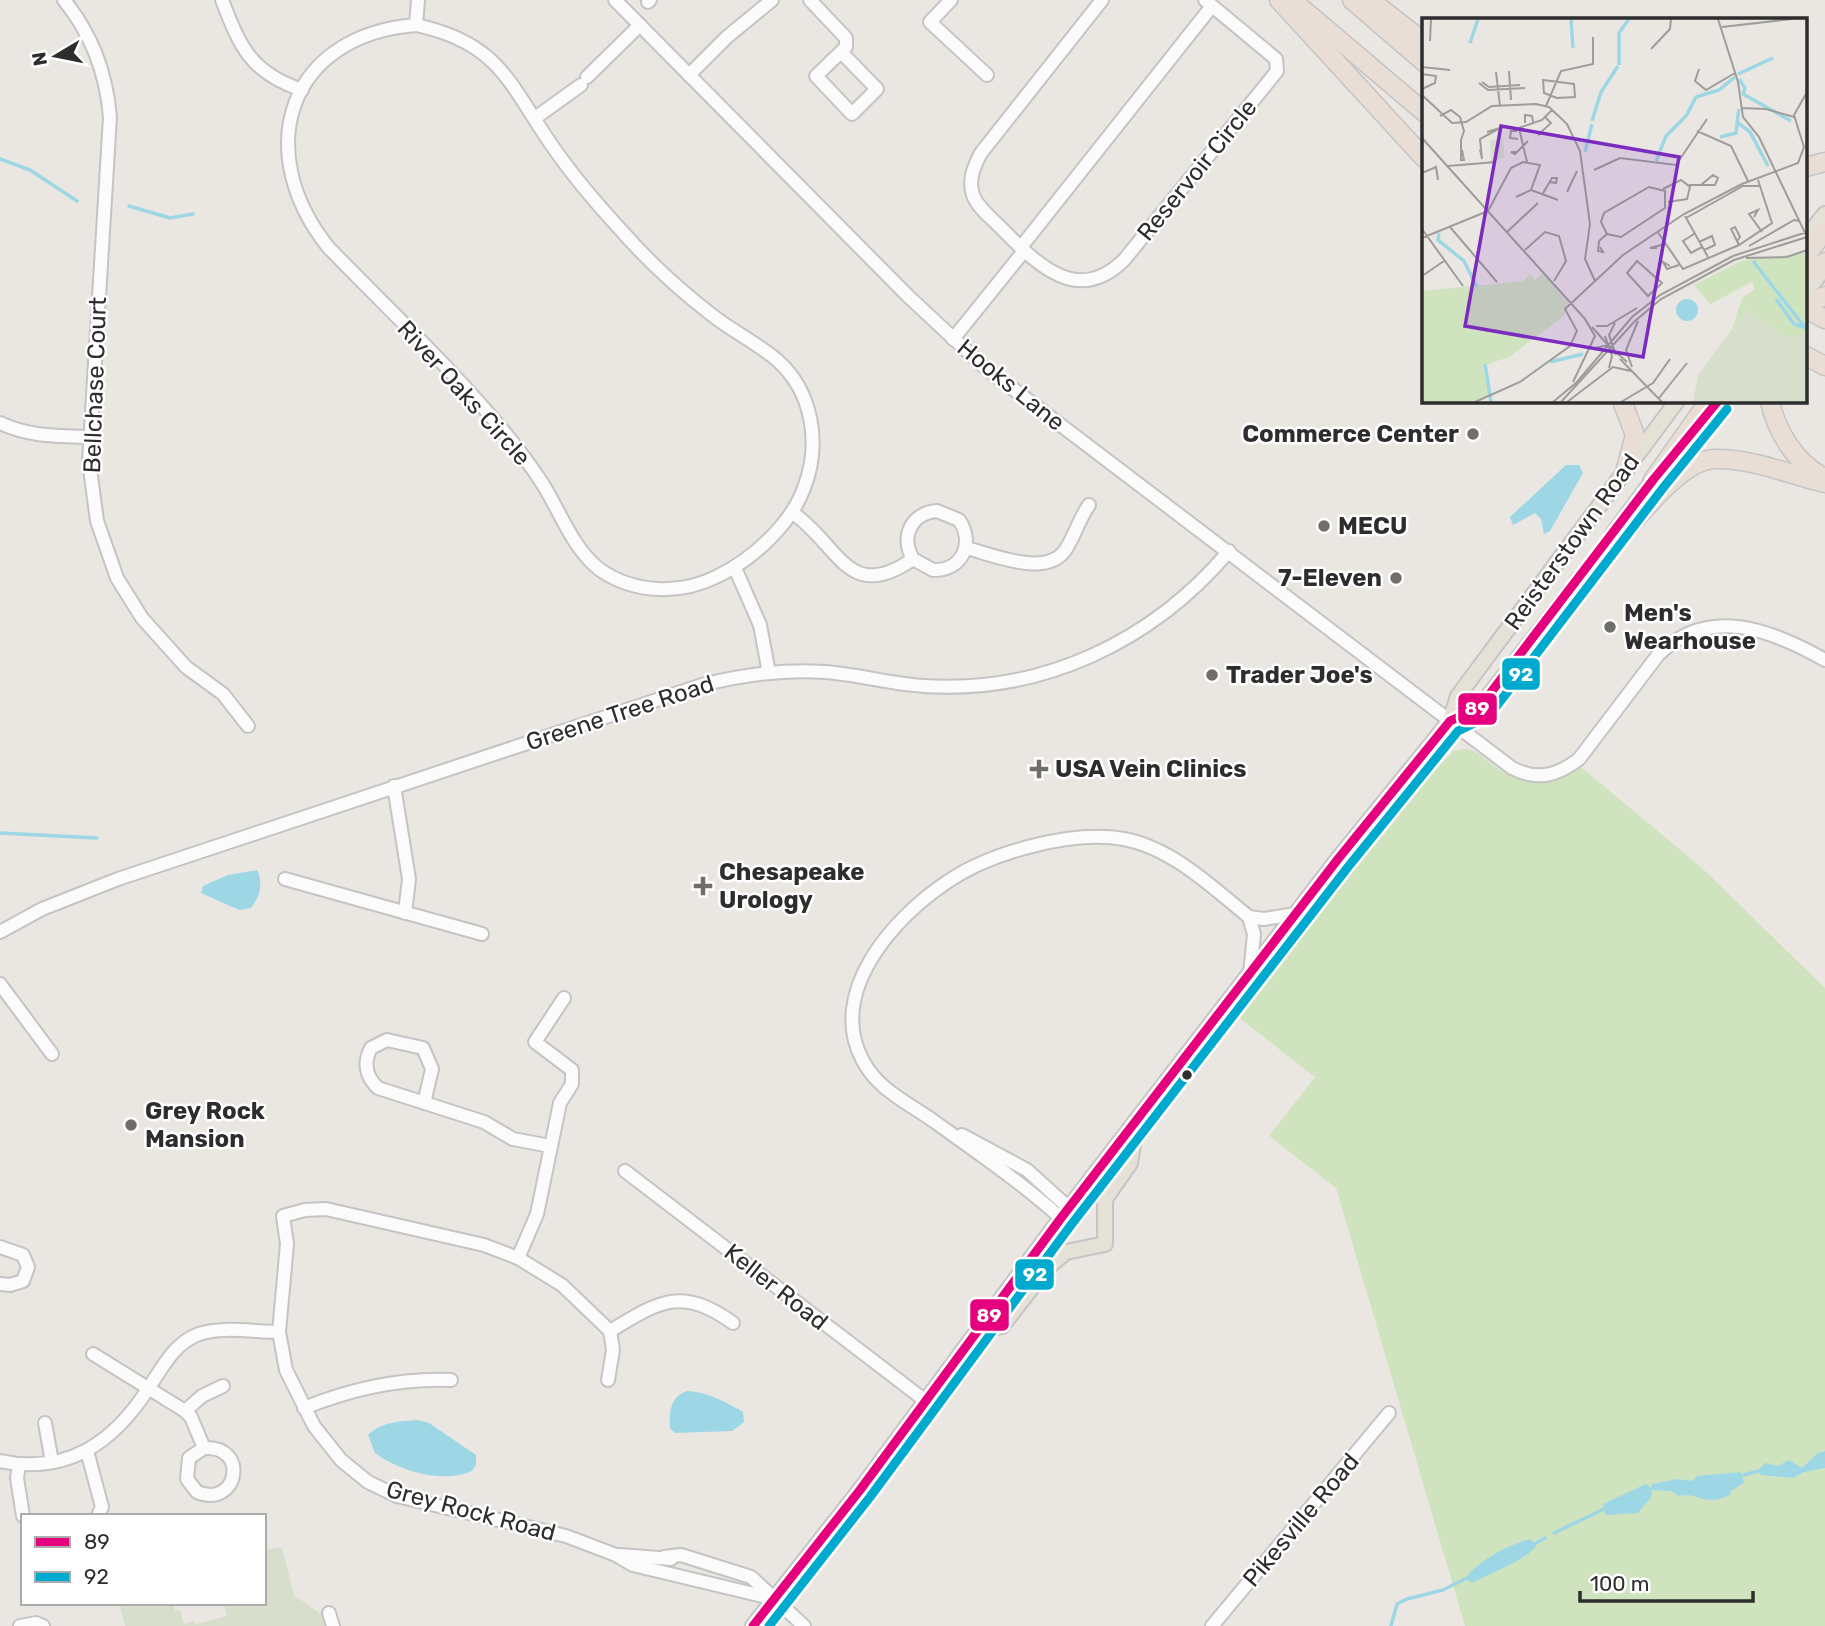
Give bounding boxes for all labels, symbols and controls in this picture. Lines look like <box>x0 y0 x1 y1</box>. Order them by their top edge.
inset map <box>1422 18 1808 402</box>
north arrow <box>21 21 91 91</box>
text: N <box>27 50 52 68</box>
street label: Reservoir Circle <box>1131 94 1263 246</box>
street label: Bellchase Court <box>78 296 112 474</box>
street label: River Oaks Circle <box>392 315 536 471</box>
street label: Hooks Lane <box>952 333 1070 437</box>
place label: Commerce Center <box>1242 420 1459 448</box>
marker: Commerce Center <box>1465 426 1481 442</box>
street label: Reisterstown Road <box>1499 449 1645 635</box>
place label: MECU <box>1338 512 1407 540</box>
marker: MECU <box>1316 518 1332 534</box>
place label: 7-Eleven <box>1278 564 1382 592</box>
marker: 7-Eleven <box>1388 570 1404 586</box>
place label: Men's Wearhouse <box>1624 599 1756 655</box>
marker: Men's Wearhouse <box>1602 619 1618 635</box>
line badge: 92 <box>1501 657 1541 691</box>
place label: Trader Joe's <box>1226 661 1373 689</box>
text: 92 <box>1509 663 1533 686</box>
marker: Trader Joe's <box>1204 667 1220 683</box>
street label: Greene Tree Road <box>523 669 717 757</box>
line badge: 89 <box>1457 692 1498 726</box>
text: 89 <box>1464 697 1490 720</box>
place label: USA Vein Clinics <box>1055 755 1246 783</box>
marker: USA Vein Clinics <box>1029 759 1049 779</box>
place label: Chesapeake Urology <box>719 858 864 914</box>
marker: Chesapeake Urology <box>693 876 713 896</box>
unlabelled marker <box>1180 1068 1194 1082</box>
place label: Grey Rock Mansion <box>145 1097 265 1153</box>
marker: Grey Rock Mansion <box>123 1117 139 1133</box>
street label: Keller Road <box>719 1238 833 1336</box>
line badge: 92 <box>1014 1258 1055 1291</box>
text: 92 <box>1023 1263 1047 1286</box>
line badge: 89 <box>969 1298 1010 1332</box>
text: 89 <box>976 1304 1002 1327</box>
street label: Pikesville Road <box>1237 1448 1365 1592</box>
street label: Grey Rock Road <box>383 1475 559 1547</box>
legend <box>21 1514 266 1605</box>
text: 89 <box>84 1529 110 1554</box>
scale bar <box>1580 1560 1753 1604</box>
text: 92 <box>84 1564 109 1589</box>
text: 100 m <box>1590 1571 1649 1596</box>

